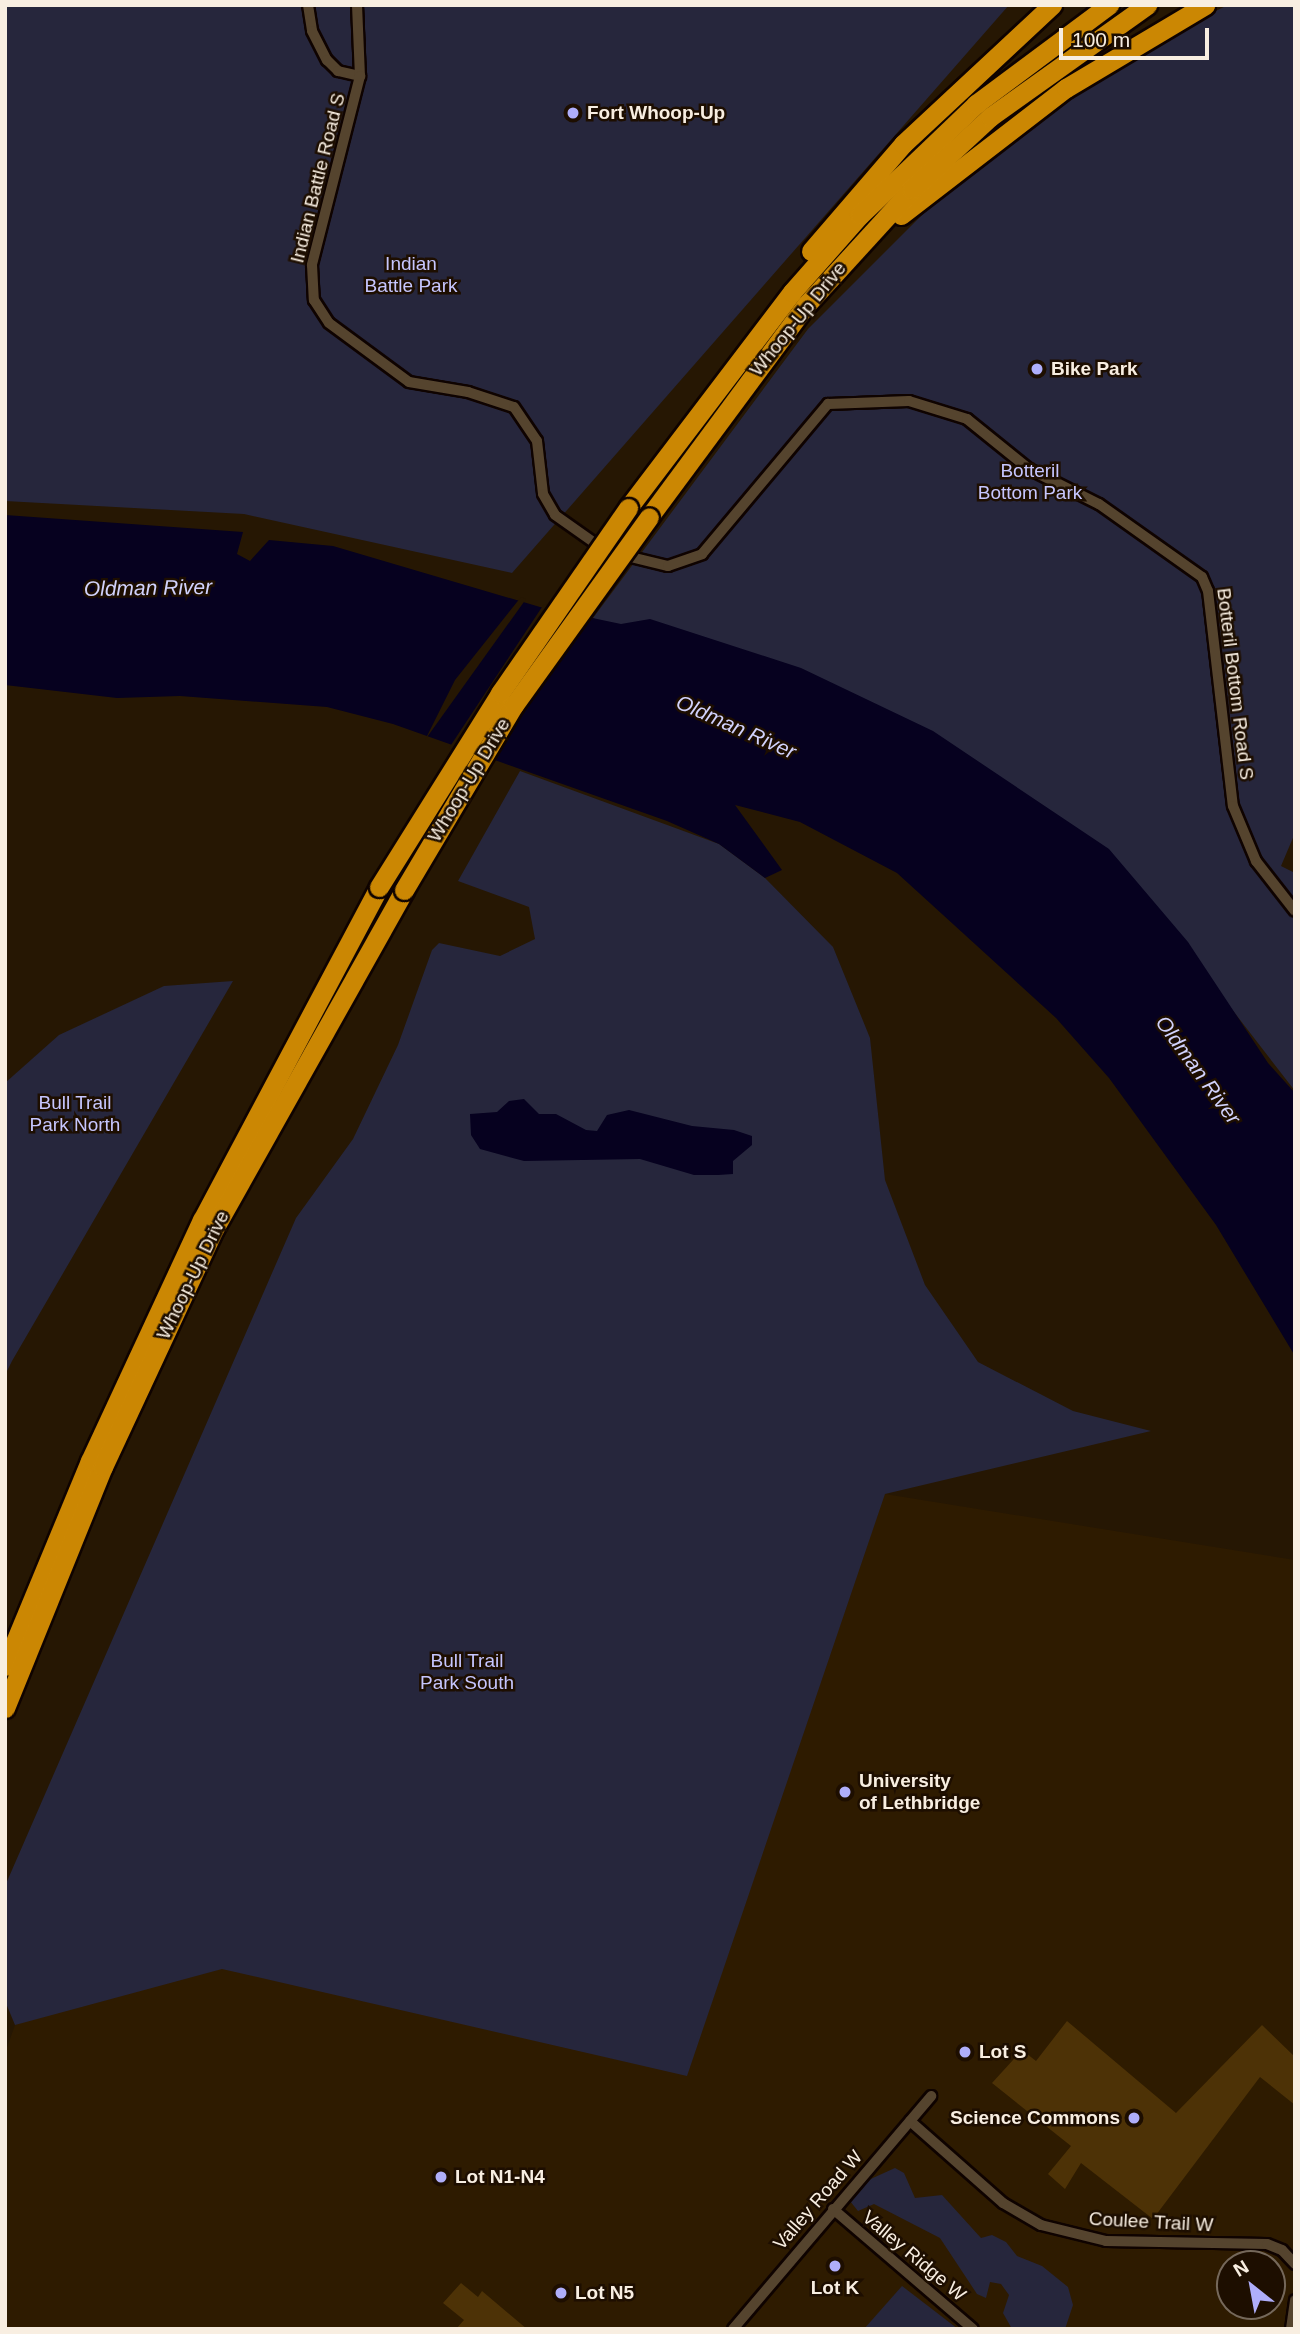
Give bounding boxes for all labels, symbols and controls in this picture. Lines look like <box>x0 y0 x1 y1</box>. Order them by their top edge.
scale bar <box>1062 14 1212 58</box>
text: 100 m <box>1072 28 1130 51</box>
street label: Indian Battle Road S <box>286 91 350 265</box>
place label: Fort Whoop-Up <box>587 102 725 124</box>
marker: Fort Whoop-Up <box>565 105 581 121</box>
park label: Indian Battle Park <box>365 253 457 297</box>
street label: Whoop-Up Drive <box>745 257 851 381</box>
place label: Bike Park <box>1051 358 1138 380</box>
marker: Bike Park <box>1029 361 1045 377</box>
park label: Botteril Bottom Park <box>978 460 1082 504</box>
water label: Oldman River <box>84 574 212 602</box>
street label: Botteril Bottom Road S <box>1212 587 1258 781</box>
water label: Oldman River <box>672 689 800 765</box>
street label: Whoop-Up Drive <box>423 714 515 846</box>
water label: Oldman River <box>1150 1011 1246 1129</box>
park label: Bull Trail Park North <box>30 1092 120 1136</box>
street label: Whoop-Up Drive <box>152 1207 234 1343</box>
park label: Bull Trail Park South <box>420 1650 514 1694</box>
place label: University of Lethbridge <box>859 1770 980 1814</box>
marker: University of Lethbridge <box>837 1784 853 1800</box>
place label: Lot S <box>979 2041 1026 2063</box>
marker: Lot S <box>957 2044 973 2060</box>
place label: Science Commons <box>950 2107 1120 2129</box>
marker: Science Commons <box>1126 2110 1142 2126</box>
street label: Valley Road W <box>769 2146 867 2254</box>
place label: Lot N1-N4 <box>455 2166 545 2188</box>
marker: Lot N1-N4 <box>433 2169 449 2185</box>
street label: Valley Ridge W <box>857 2206 971 2306</box>
street label: Coulee Trail W <box>1088 2207 1214 2237</box>
north arrow <box>1216 2250 1286 2320</box>
text: N <box>1230 2256 1252 2281</box>
marker: Lot K <box>827 2258 843 2274</box>
place label: Lot K <box>811 2277 859 2299</box>
place label: Lot N5 <box>575 2282 634 2304</box>
marker: Lot N5 <box>553 2285 569 2301</box>

